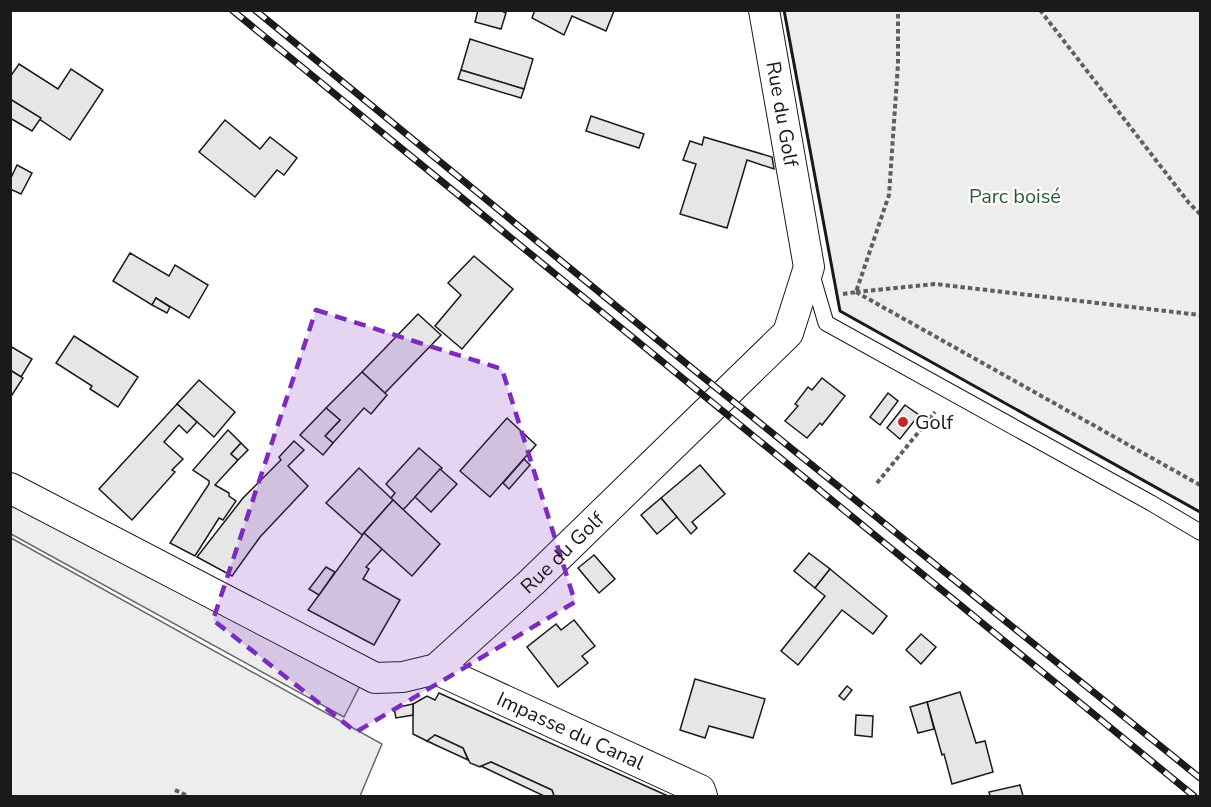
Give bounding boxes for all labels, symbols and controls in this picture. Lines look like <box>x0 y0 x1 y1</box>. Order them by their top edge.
street label: Rue du Golf <box>759 59 805 169</box>
park label: Parc boisé <box>969 183 1061 210</box>
place label: Golf <box>915 409 953 436</box>
marker: Golf <box>896 415 910 429</box>
street label: Rue du Golf <box>515 506 610 600</box>
street label: Impasse du Canal <box>493 685 649 776</box>

